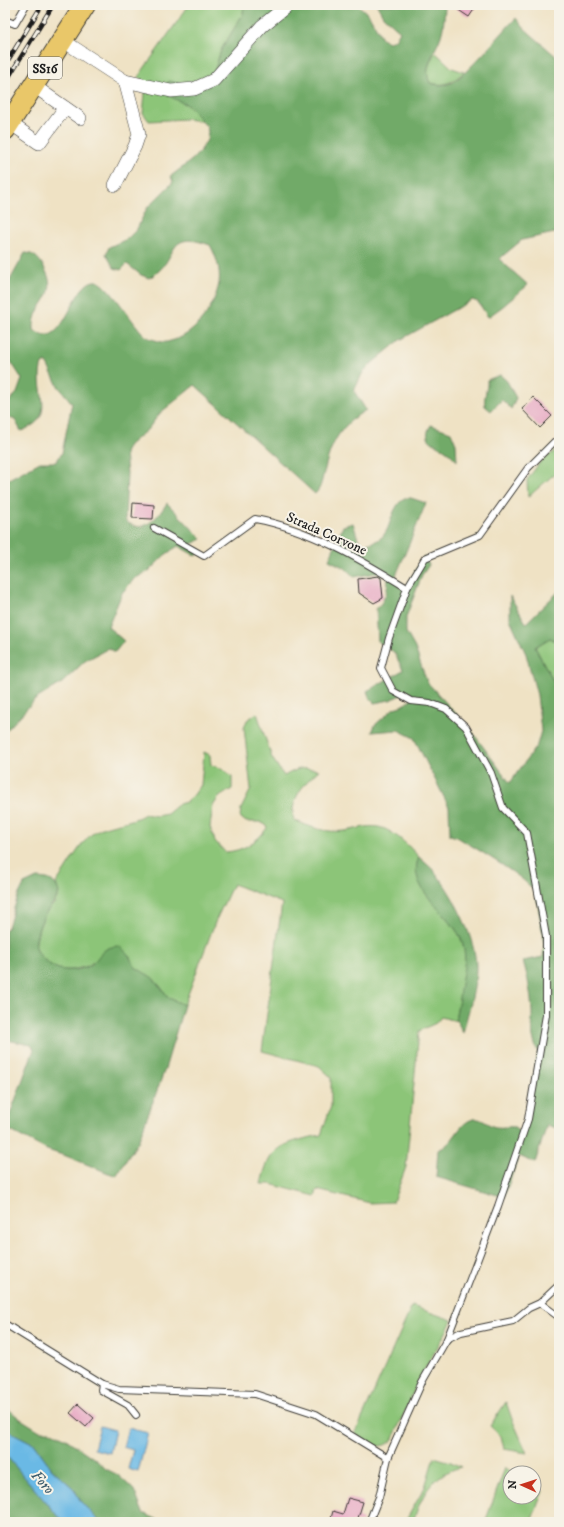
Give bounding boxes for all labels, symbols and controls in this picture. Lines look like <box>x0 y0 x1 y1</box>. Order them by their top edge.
road number: SS16 <box>28 57 62 79</box>
street label: Strada Corvone <box>283 508 370 560</box>
north arrow <box>502 1465 542 1505</box>
water label: Foro <box>27 1466 59 1498</box>
text: N <box>506 1480 520 1489</box>

